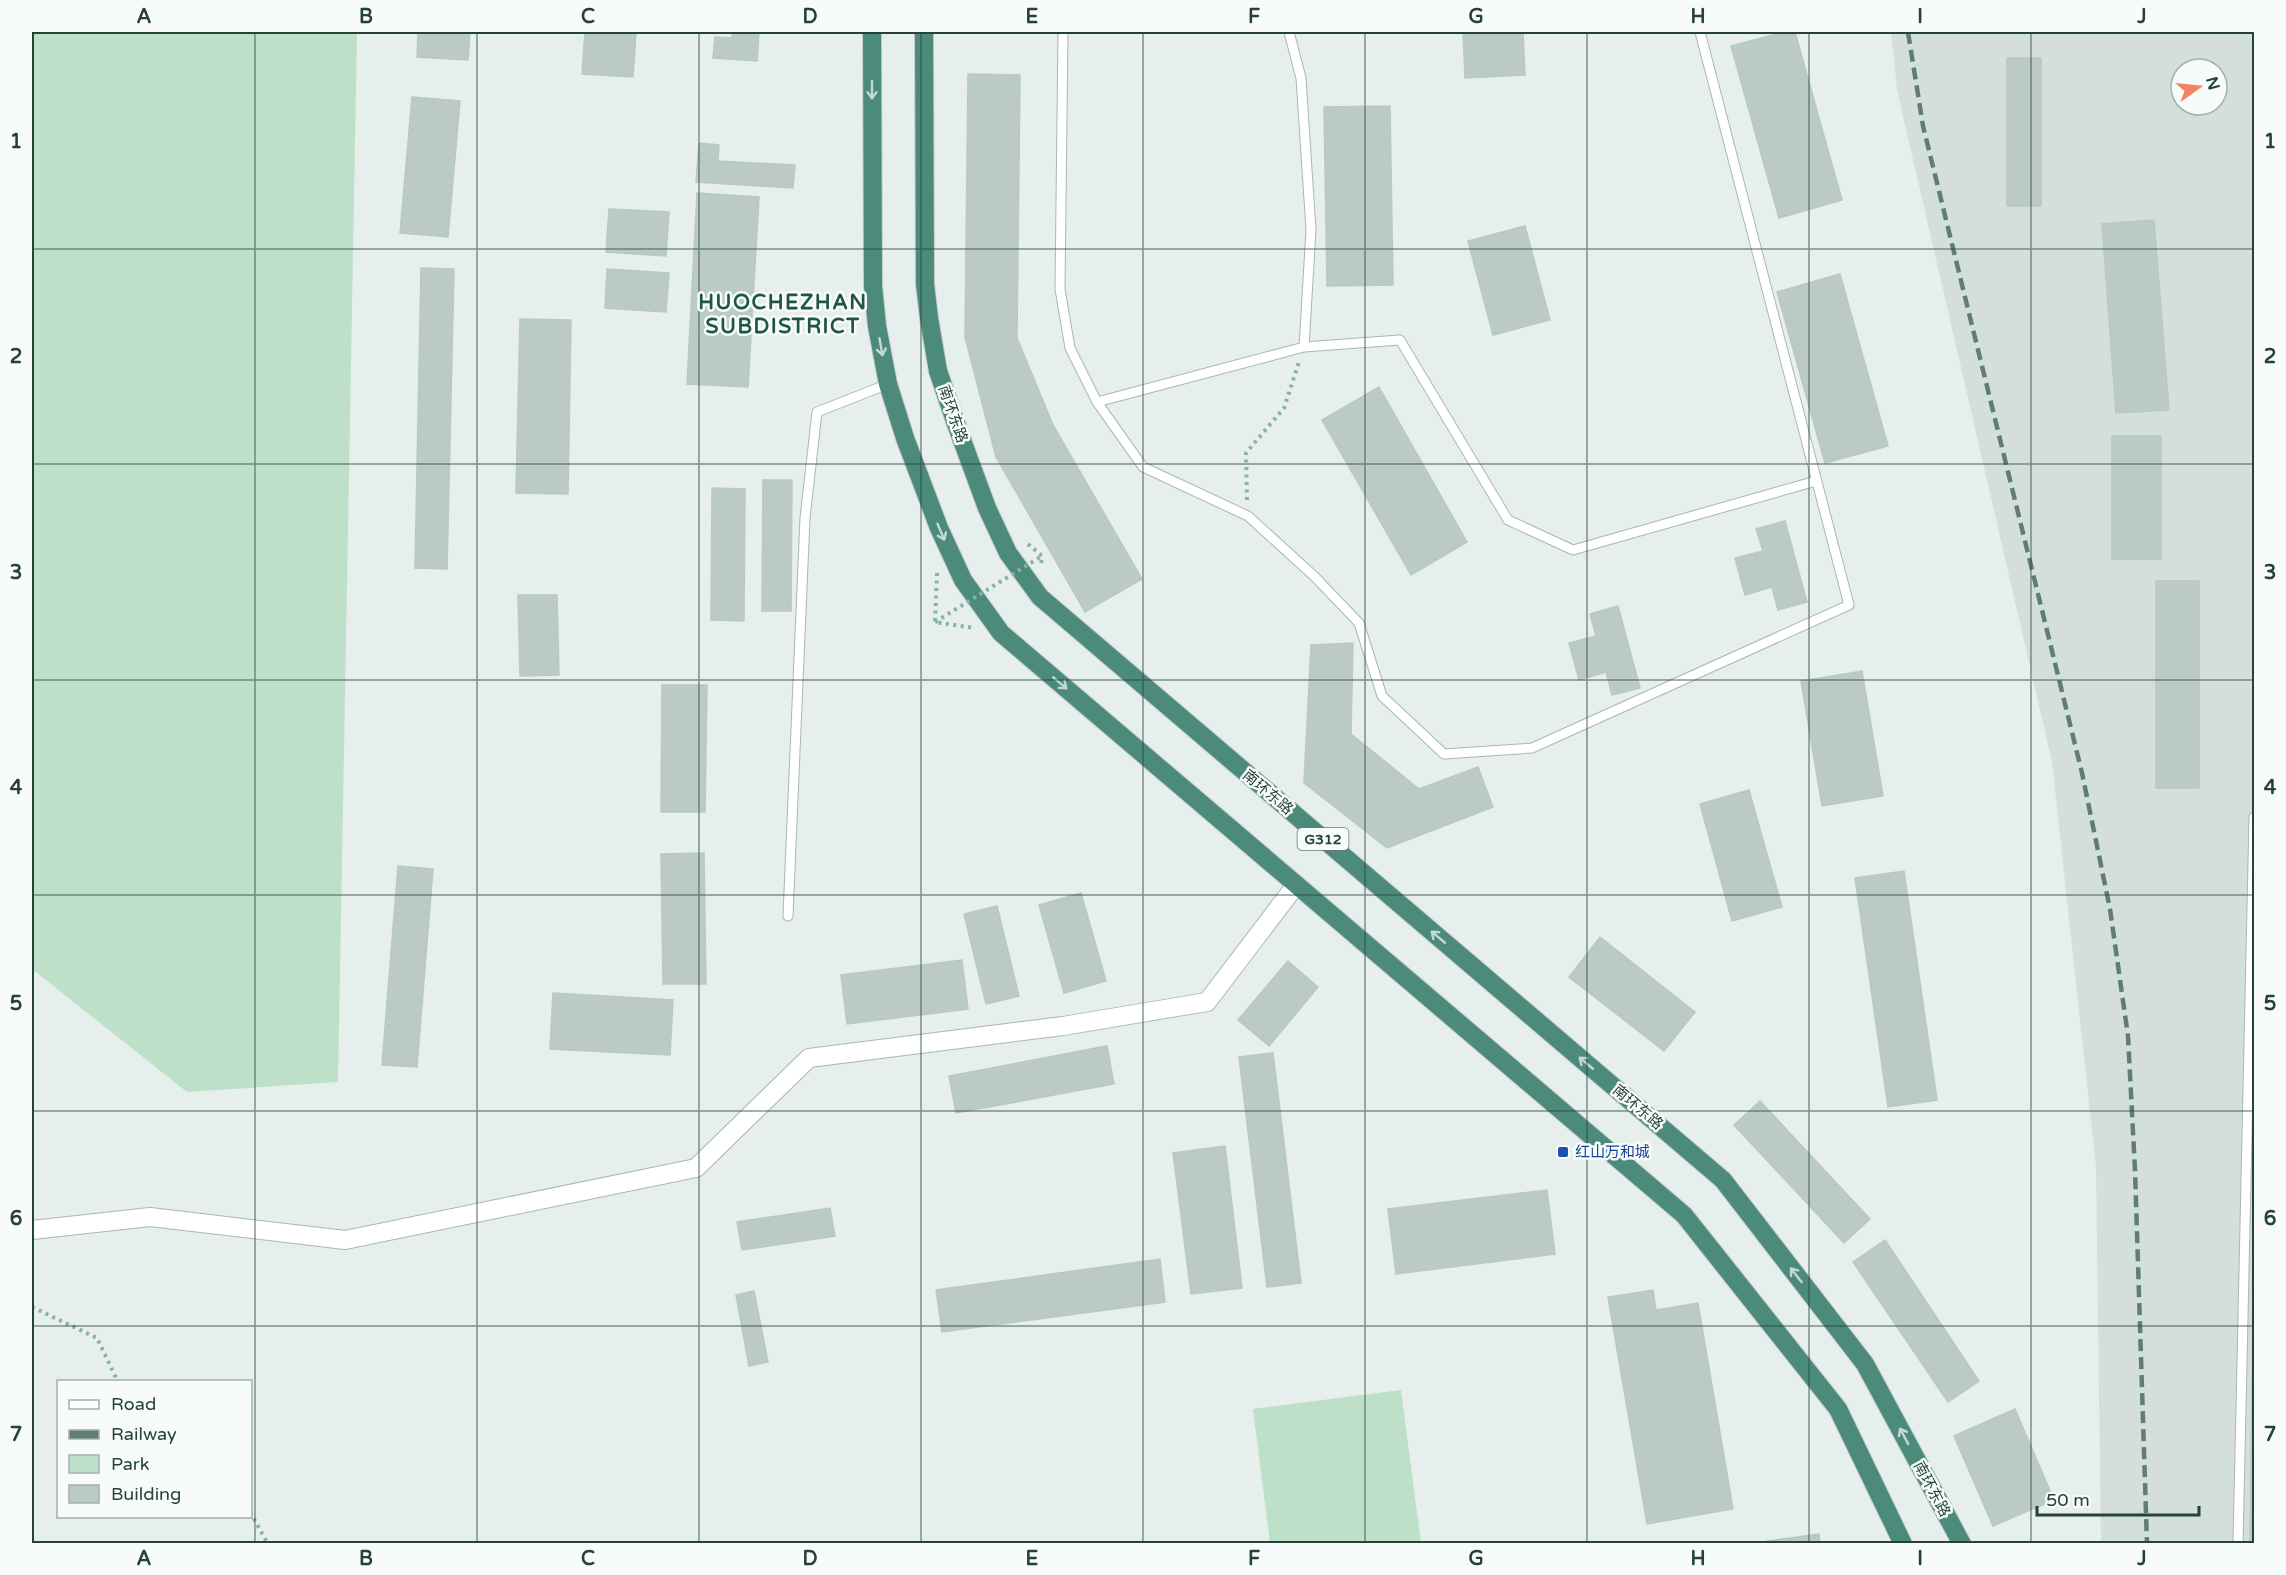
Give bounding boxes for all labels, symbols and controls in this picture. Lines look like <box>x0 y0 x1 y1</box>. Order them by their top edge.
text: A <box>137 5 152 29</box>
text: B <box>359 5 373 29</box>
text: C <box>581 5 595 29</box>
text: D <box>802 5 818 29</box>
text: E <box>1026 5 1039 29</box>
text: F <box>1248 5 1260 29</box>
text: G <box>1468 5 1484 29</box>
text: H <box>1690 5 1706 29</box>
text: I <box>1917 5 1923 29</box>
text: J <box>2136 5 2147 29</box>
north arrow <box>2169 57 2229 117</box>
text: N <box>2201 75 2224 92</box>
one-way arrow <box>866 79 878 99</box>
text: 1 <box>10 130 22 154</box>
text: 1 <box>2264 130 2276 154</box>
district label: HUOCHEZHAN SUBDISTRICT <box>698 290 868 339</box>
one-way arrow <box>876 337 887 357</box>
text: 2 <box>10 345 22 369</box>
text: 2 <box>2264 345 2276 369</box>
street label: 南环东路 <box>935 383 971 445</box>
one-way arrow <box>936 523 948 541</box>
text: 3 <box>10 561 22 585</box>
text: 3 <box>2264 561 2276 585</box>
one-way arrow <box>1052 676 1067 690</box>
street label: 南环东路 <box>1239 766 1297 818</box>
text: 4 <box>10 776 23 800</box>
text: 4 <box>2264 776 2277 800</box>
road number: G312 <box>1298 828 1348 850</box>
one-way arrow <box>1430 930 1446 943</box>
text: 5 <box>10 992 22 1016</box>
text: 5 <box>2264 992 2276 1016</box>
one-way arrow <box>1579 1056 1594 1070</box>
street label: 南环东路 <box>1609 1081 1667 1133</box>
place label: 红山万和城 <box>1575 1143 1650 1161</box>
marker: 红山万和城 <box>1556 1145 1570 1159</box>
text: 6 <box>10 1207 22 1231</box>
text: 6 <box>2264 1207 2276 1231</box>
one-way arrow <box>1790 1267 1803 1283</box>
legend <box>57 1380 252 1518</box>
text: Road <box>111 1393 156 1415</box>
text: 7 <box>10 1423 22 1447</box>
text: Railway <box>111 1423 177 1445</box>
text: 7 <box>2264 1423 2276 1447</box>
one-way arrow <box>1898 1428 1909 1446</box>
text: Park <box>111 1453 150 1475</box>
street label: 南环东路 <box>1910 1458 1954 1520</box>
scale bar <box>2037 1479 2199 1517</box>
text: Building <box>111 1483 181 1505</box>
text: 50 m <box>2046 1489 2090 1511</box>
text: A <box>137 1547 152 1571</box>
text: B <box>359 1547 373 1571</box>
text: C <box>581 1547 595 1571</box>
text: D <box>802 1547 818 1571</box>
text: E <box>1026 1547 1039 1571</box>
text: F <box>1248 1547 1260 1571</box>
text: G <box>1468 1547 1484 1571</box>
text: H <box>1690 1547 1706 1571</box>
text: I <box>1917 1547 1923 1571</box>
text: J <box>2136 1547 2147 1571</box>

